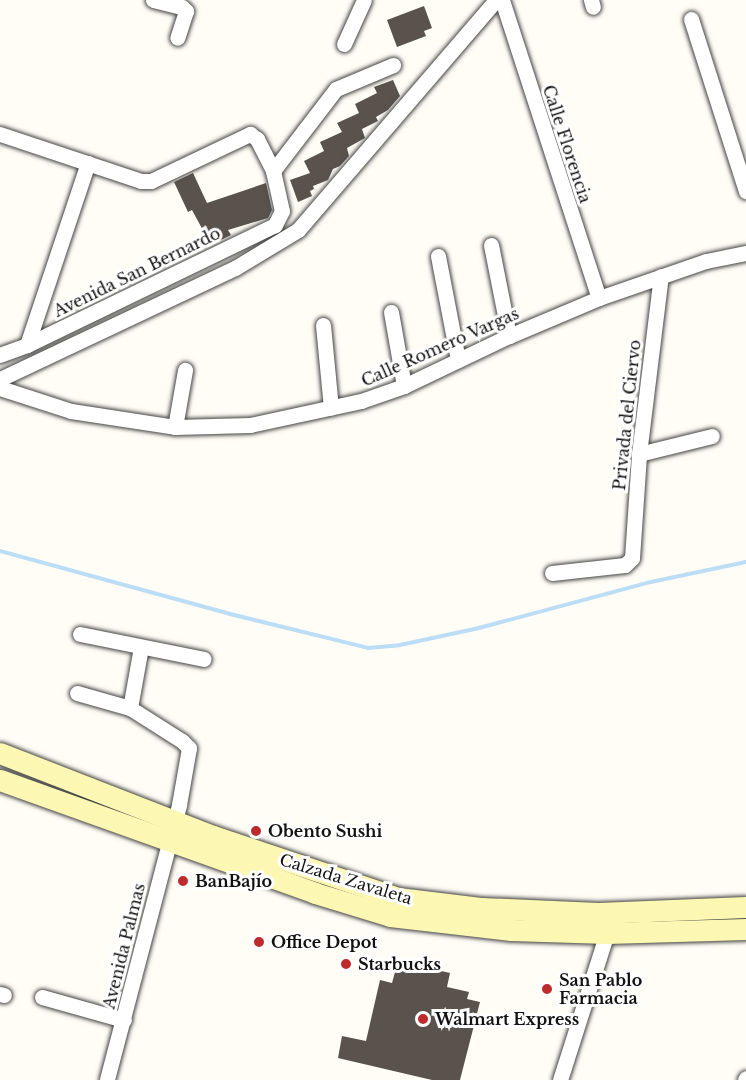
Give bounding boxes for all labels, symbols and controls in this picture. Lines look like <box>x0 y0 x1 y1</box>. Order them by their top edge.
street label: Calle Florencia <box>539 83 595 205</box>
street label: Avenida San Bernardo <box>50 223 224 321</box>
street label: Calle Romero Vargas <box>358 303 522 391</box>
street label: Privada del Ciervo <box>610 339 644 491</box>
place label: Obento Sushi <box>268 821 382 841</box>
marker: Obento Sushi <box>249 824 263 838</box>
street label: Calzada Zavaleta <box>277 850 415 908</box>
place label: BanBajío <box>195 871 272 891</box>
marker: BanBajío <box>176 874 190 888</box>
street label: Avenida Palmas <box>99 881 149 1011</box>
place label: Office Depot <box>271 932 377 952</box>
marker: Office Depot <box>252 935 266 949</box>
place label: Starbucks <box>358 954 441 974</box>
marker: Starbucks <box>339 957 353 971</box>
place label: San Pablo Farmacia <box>559 970 642 1008</box>
marker: San Pablo Farmacia <box>540 982 554 996</box>
place label: Walmart Express <box>435 1009 579 1029</box>
marker: Walmart Express <box>416 1012 430 1026</box>

